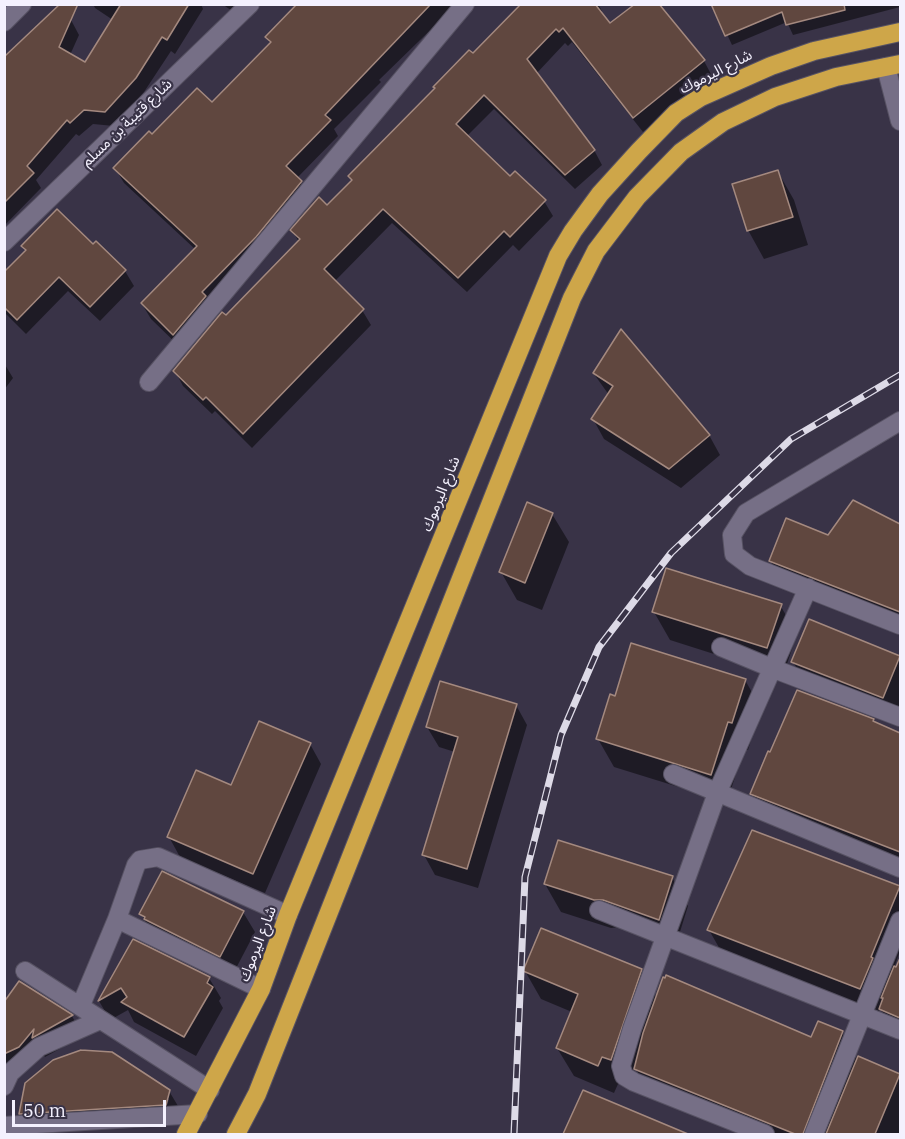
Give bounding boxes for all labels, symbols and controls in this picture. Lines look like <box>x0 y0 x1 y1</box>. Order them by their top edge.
street label: شارع اليرموك <box>677 46 755 98</box>
street label: شارع قتيبة بن مسلم <box>78 75 176 171</box>
street label: شارع اليرموك <box>418 454 464 534</box>
street label: شارع اليرموك <box>235 904 281 984</box>
scale bar <box>15 1088 170 1126</box>
text: 50 m <box>23 1099 66 1122</box>

